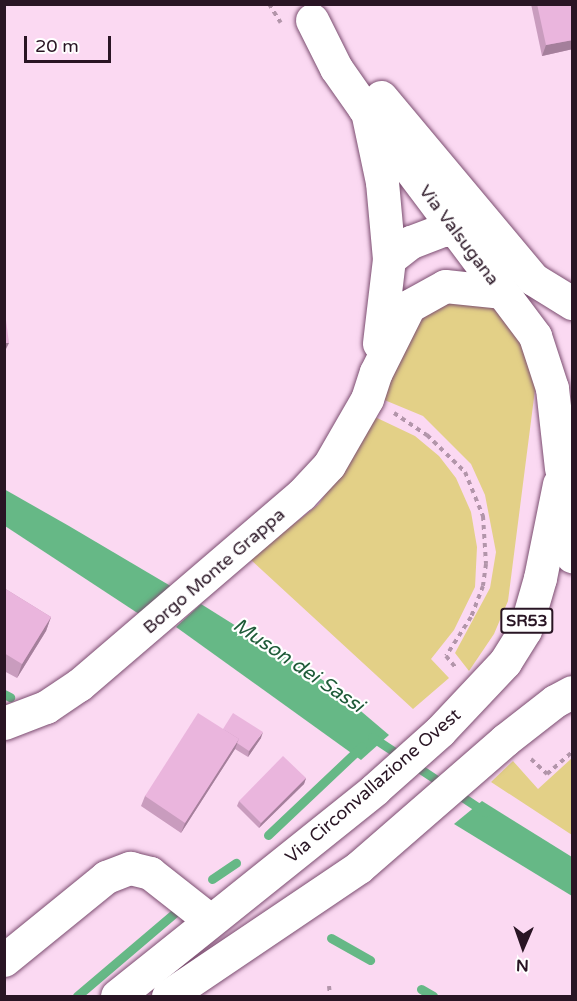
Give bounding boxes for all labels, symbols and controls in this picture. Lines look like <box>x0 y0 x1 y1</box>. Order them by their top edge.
scale bar <box>27 24 114 62</box>
text: 20 m <box>35 35 79 57</box>
street label: Via Valsugana <box>414 181 504 289</box>
street label: Borgo Monte Grappa <box>139 504 289 638</box>
road number: SR53 <box>500 608 554 634</box>
water label: Muson dei Sassi <box>228 613 368 719</box>
street label: Via Circonvallazione Ovest <box>281 704 465 868</box>
north arrow <box>493 917 553 977</box>
text: N <box>516 955 529 975</box>

